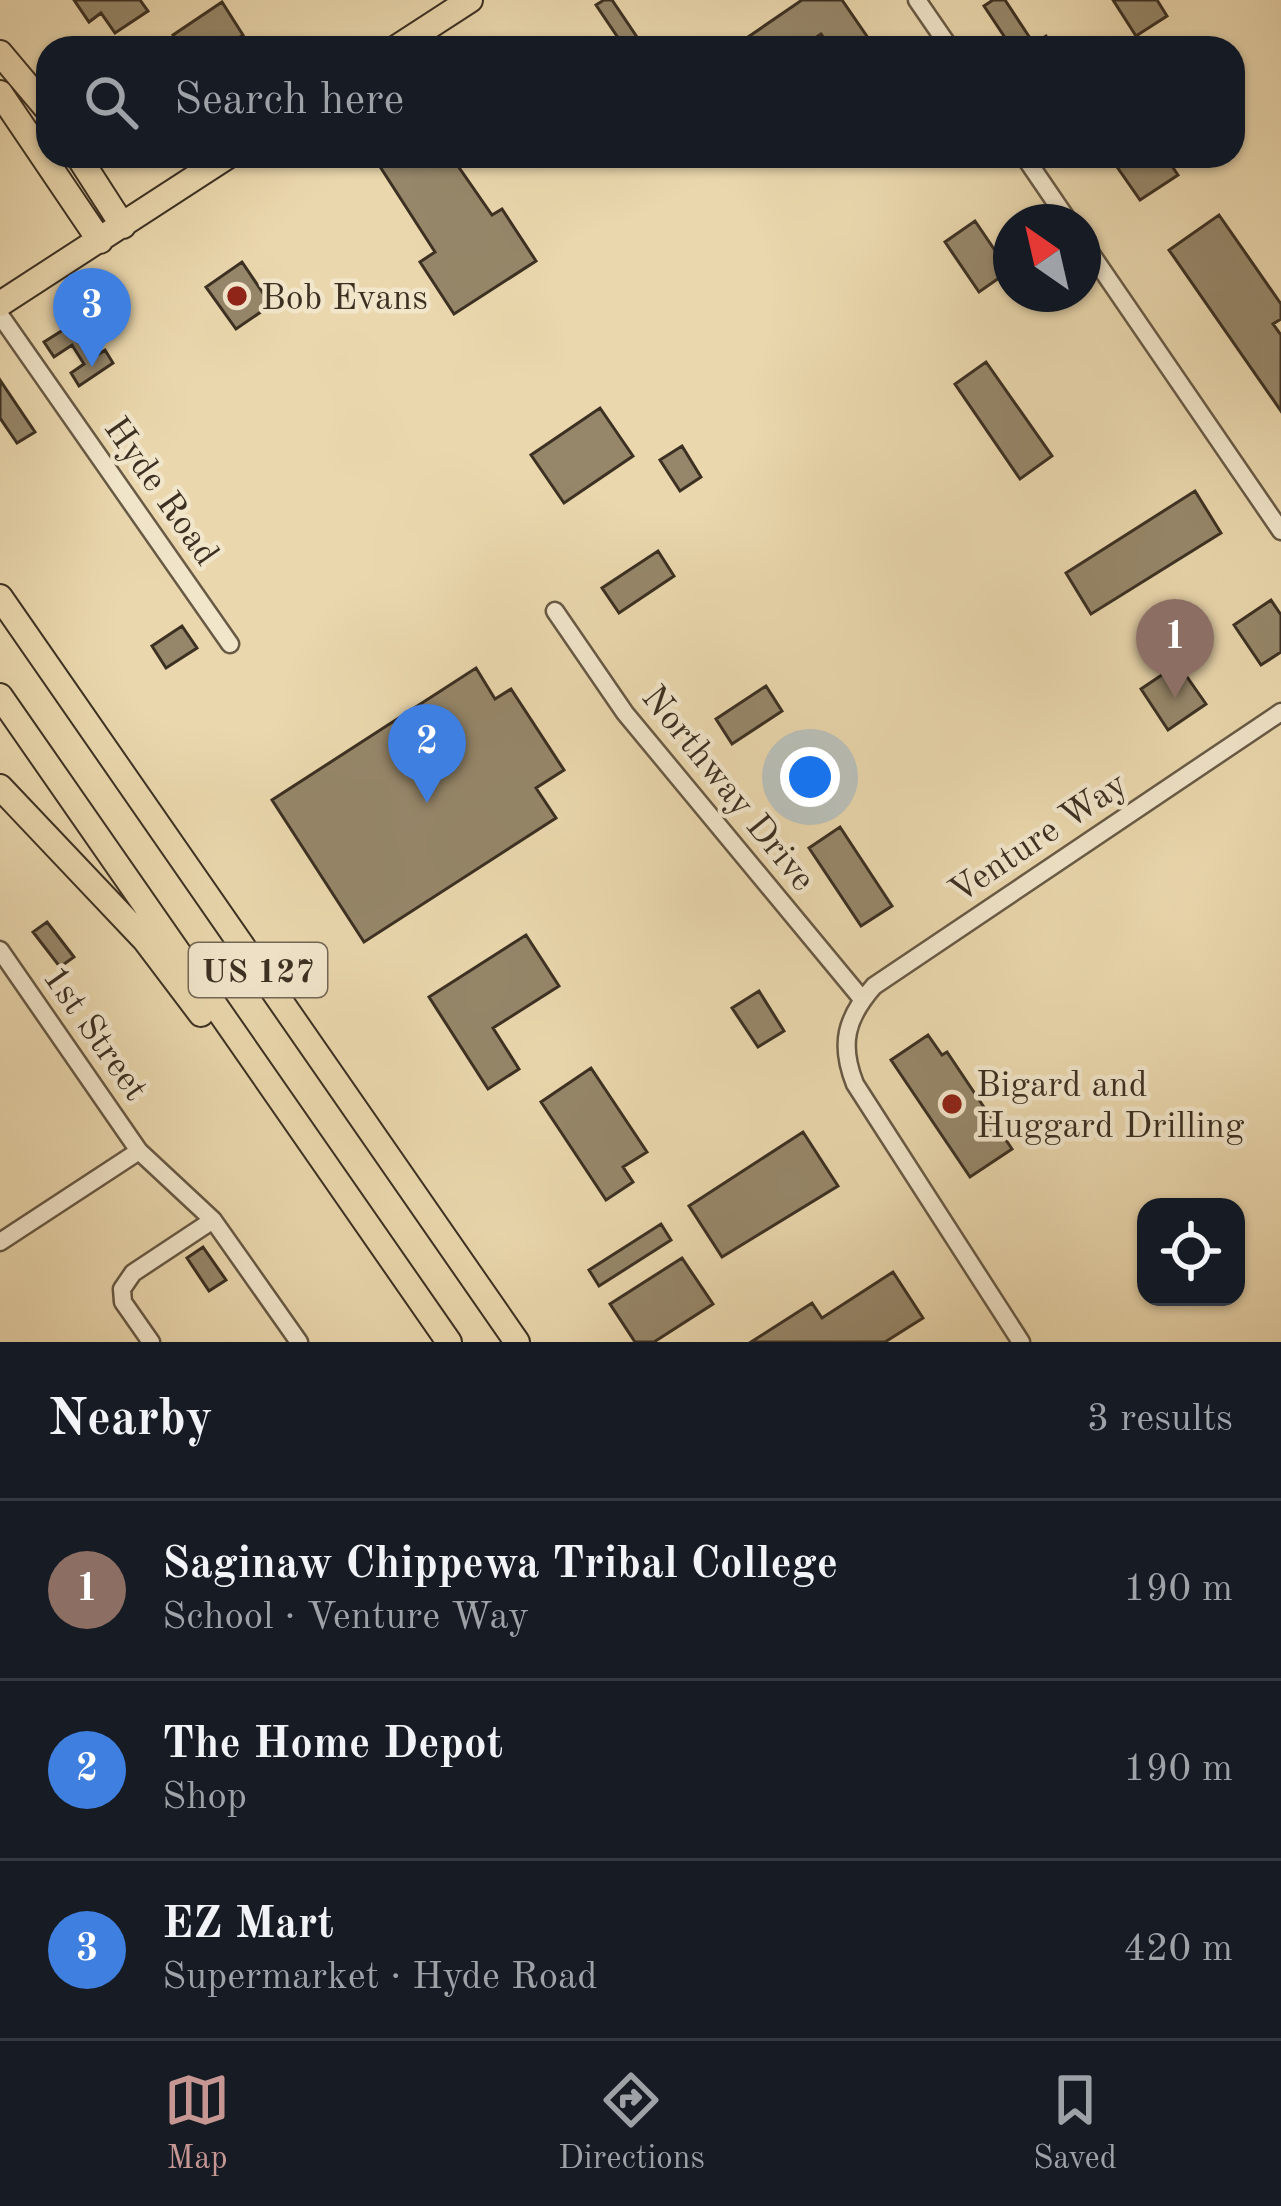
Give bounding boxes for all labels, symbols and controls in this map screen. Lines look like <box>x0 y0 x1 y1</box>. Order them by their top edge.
search box <box>36 36 1245 168</box>
icon: search <box>78 69 144 135</box>
text: Search here <box>174 79 404 124</box>
north arrow <box>993 204 1101 312</box>
pin: 3 <box>53 268 131 367</box>
place label: Bob Evans <box>261 282 428 318</box>
marker: Bob Evans <box>224 283 250 309</box>
street label: Hyde Road <box>96 412 224 573</box>
pin: 1 <box>1136 599 1214 698</box>
street label: Northway Drive <box>634 680 820 899</box>
pin: 2 <box>388 704 466 803</box>
your location <box>780 747 840 807</box>
street label: Venture Way <box>944 767 1134 912</box>
road number: US 127 <box>189 943 327 997</box>
street label: 1st Street <box>35 961 153 1108</box>
place label: Bigard and Huggard Drilling <box>976 1069 1245 1146</box>
marker: Bigard and Huggard Drilling <box>939 1091 965 1117</box>
map controls <box>1137 1198 1245 1306</box>
button: locate <box>1137 1198 1245 1306</box>
text: Nearby <box>48 1395 213 1446</box>
text: 3 results <box>1087 1400 1233 1439</box>
text: Saginaw Chippewa Tribal College <box>162 1543 838 1588</box>
text: 1 <box>76 1570 98 1609</box>
text: 190 m <box>1123 1570 1233 1609</box>
text: School · Venture Way <box>162 1598 529 1637</box>
text: The Home Depot <box>162 1723 503 1768</box>
text: 2 <box>76 1750 98 1789</box>
text: 190 m <box>1123 1750 1233 1789</box>
text: Shop <box>162 1778 247 1817</box>
text: EZ Mart <box>162 1903 334 1948</box>
text: 3 <box>76 1930 98 1969</box>
text: 420 m <box>1123 1930 1233 1969</box>
text: Supermarket · Hyde Road <box>162 1958 598 1997</box>
tab: Map <box>164 2067 230 2180</box>
tab: Directions <box>558 2067 705 2180</box>
tab: Saved <box>1033 2067 1117 2180</box>

